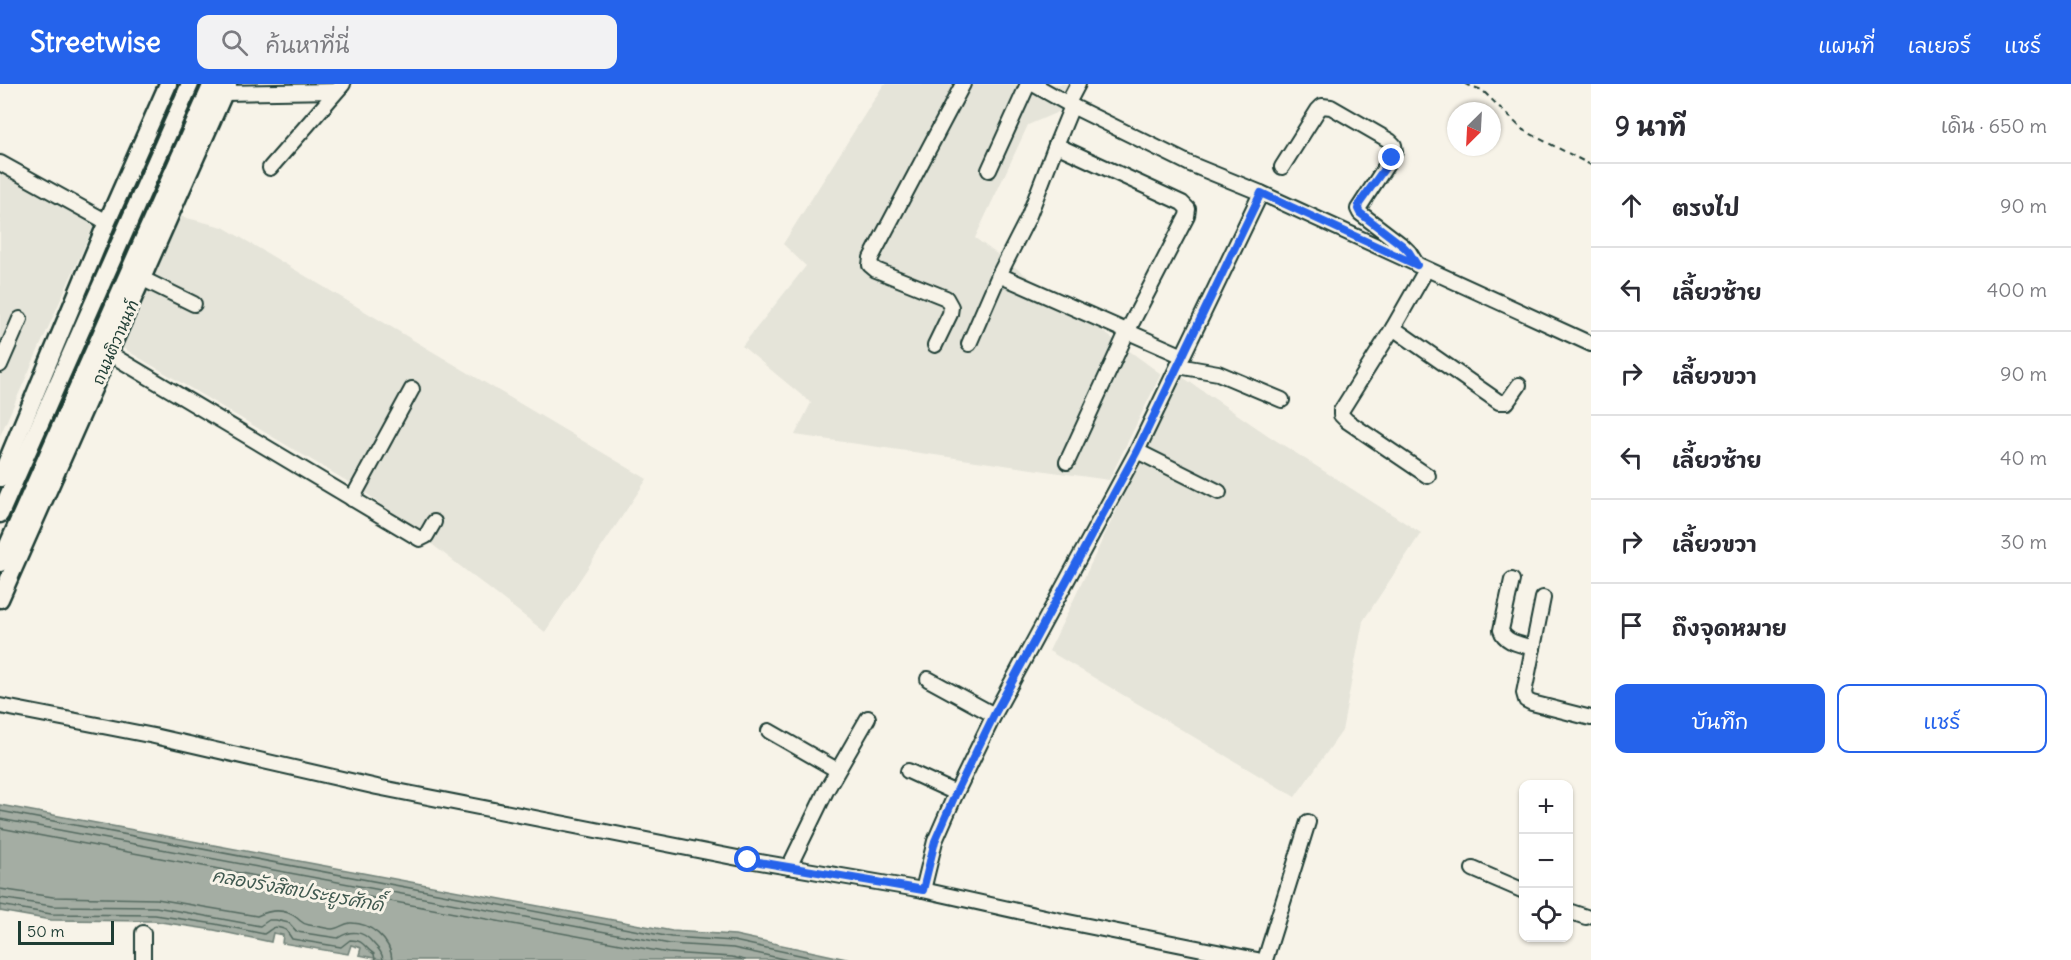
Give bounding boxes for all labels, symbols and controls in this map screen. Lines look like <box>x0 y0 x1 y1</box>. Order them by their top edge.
search box <box>197 15 617 69</box>
text: Streetwise <box>30 24 161 60</box>
icon: search <box>218 26 251 59</box>
text: ค้นหาที่นี่ <box>266 31 349 59</box>
text: แผนที่ <box>1818 32 1875 59</box>
text: เลเยอร์ <box>1908 32 1971 59</box>
text: แชร์ <box>2004 32 2041 59</box>
north arrow <box>1447 102 1501 156</box>
text: 9 นาที <box>1615 110 1686 143</box>
text: เดิน · 650 m <box>1941 113 2047 138</box>
route end <box>1378 144 1404 170</box>
icon: ahead <box>1615 189 1648 222</box>
text: 90 m <box>2000 193 2047 218</box>
text: ตรงไป <box>1672 194 1740 222</box>
icon: left <box>1615 273 1648 306</box>
text: 400 m <box>1987 277 2047 302</box>
text: เลี้ยวซ้าย <box>1672 278 1762 306</box>
street label: ถนนติวานนท์ <box>86 296 143 388</box>
icon: right <box>1615 357 1648 390</box>
text: 90 m <box>2000 361 2047 386</box>
text: เลี้ยวขวา <box>1672 362 1756 390</box>
icon: left <box>1615 441 1648 474</box>
text: 40 m <box>2000 445 2047 470</box>
text: เลี้ยวซ้าย <box>1672 446 1762 474</box>
icon: right <box>1615 525 1648 558</box>
text: 30 m <box>2000 529 2047 554</box>
text: เลี้ยวขวา <box>1672 530 1756 558</box>
icon: arrive <box>1615 609 1648 642</box>
text: ถึงจุดหมาย <box>1672 614 1787 642</box>
button: บันทึก <box>1615 684 1825 753</box>
button: แชร์ <box>1837 684 2047 753</box>
map controls <box>1519 780 1573 942</box>
button: + <box>1519 780 1573 834</box>
button: − <box>1519 834 1573 888</box>
route start <box>734 846 760 872</box>
water label: คลองรังสิตประยูรศักดิ์ <box>210 859 392 919</box>
button: locate <box>1519 888 1573 942</box>
scale bar <box>18 918 114 946</box>
text: 50 m <box>27 921 65 941</box>

